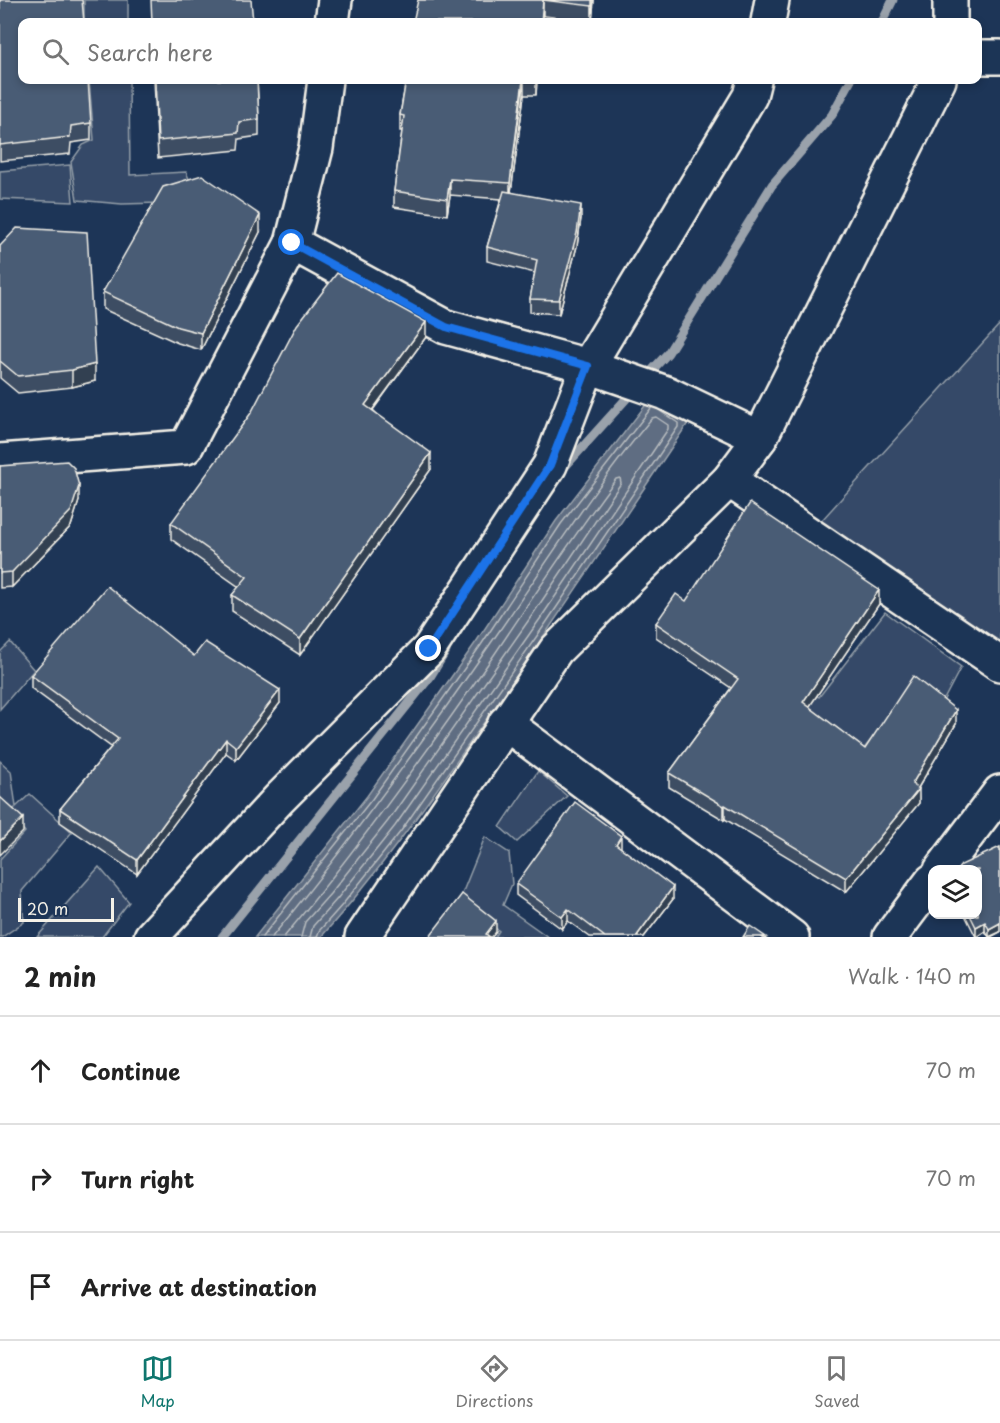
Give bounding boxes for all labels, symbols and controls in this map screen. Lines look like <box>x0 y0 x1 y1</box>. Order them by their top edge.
search box <box>18 18 982 84</box>
icon: search <box>39 35 72 68</box>
text: Search here <box>87 35 213 68</box>
route start <box>278 229 304 255</box>
route end <box>415 635 441 661</box>
map controls <box>928 865 982 919</box>
button: layers <box>928 865 982 919</box>
scale bar <box>18 895 114 922</box>
text: 20 m <box>27 896 68 920</box>
text: 2 min <box>24 957 97 996</box>
text: Walk · 140 m <box>848 961 976 991</box>
icon: ahead <box>24 1054 57 1087</box>
text: Continue <box>81 1054 180 1087</box>
text: 70 m <box>926 1055 976 1085</box>
icon: right <box>24 1162 57 1195</box>
text: Turn right <box>81 1162 194 1195</box>
text: 70 m <box>926 1163 976 1193</box>
icon: arrive <box>24 1270 57 1303</box>
text: Arrive at destination <box>81 1270 317 1303</box>
tab: Map <box>140 1352 175 1412</box>
tab: Directions <box>455 1352 533 1412</box>
tab: Saved <box>814 1352 860 1412</box>

